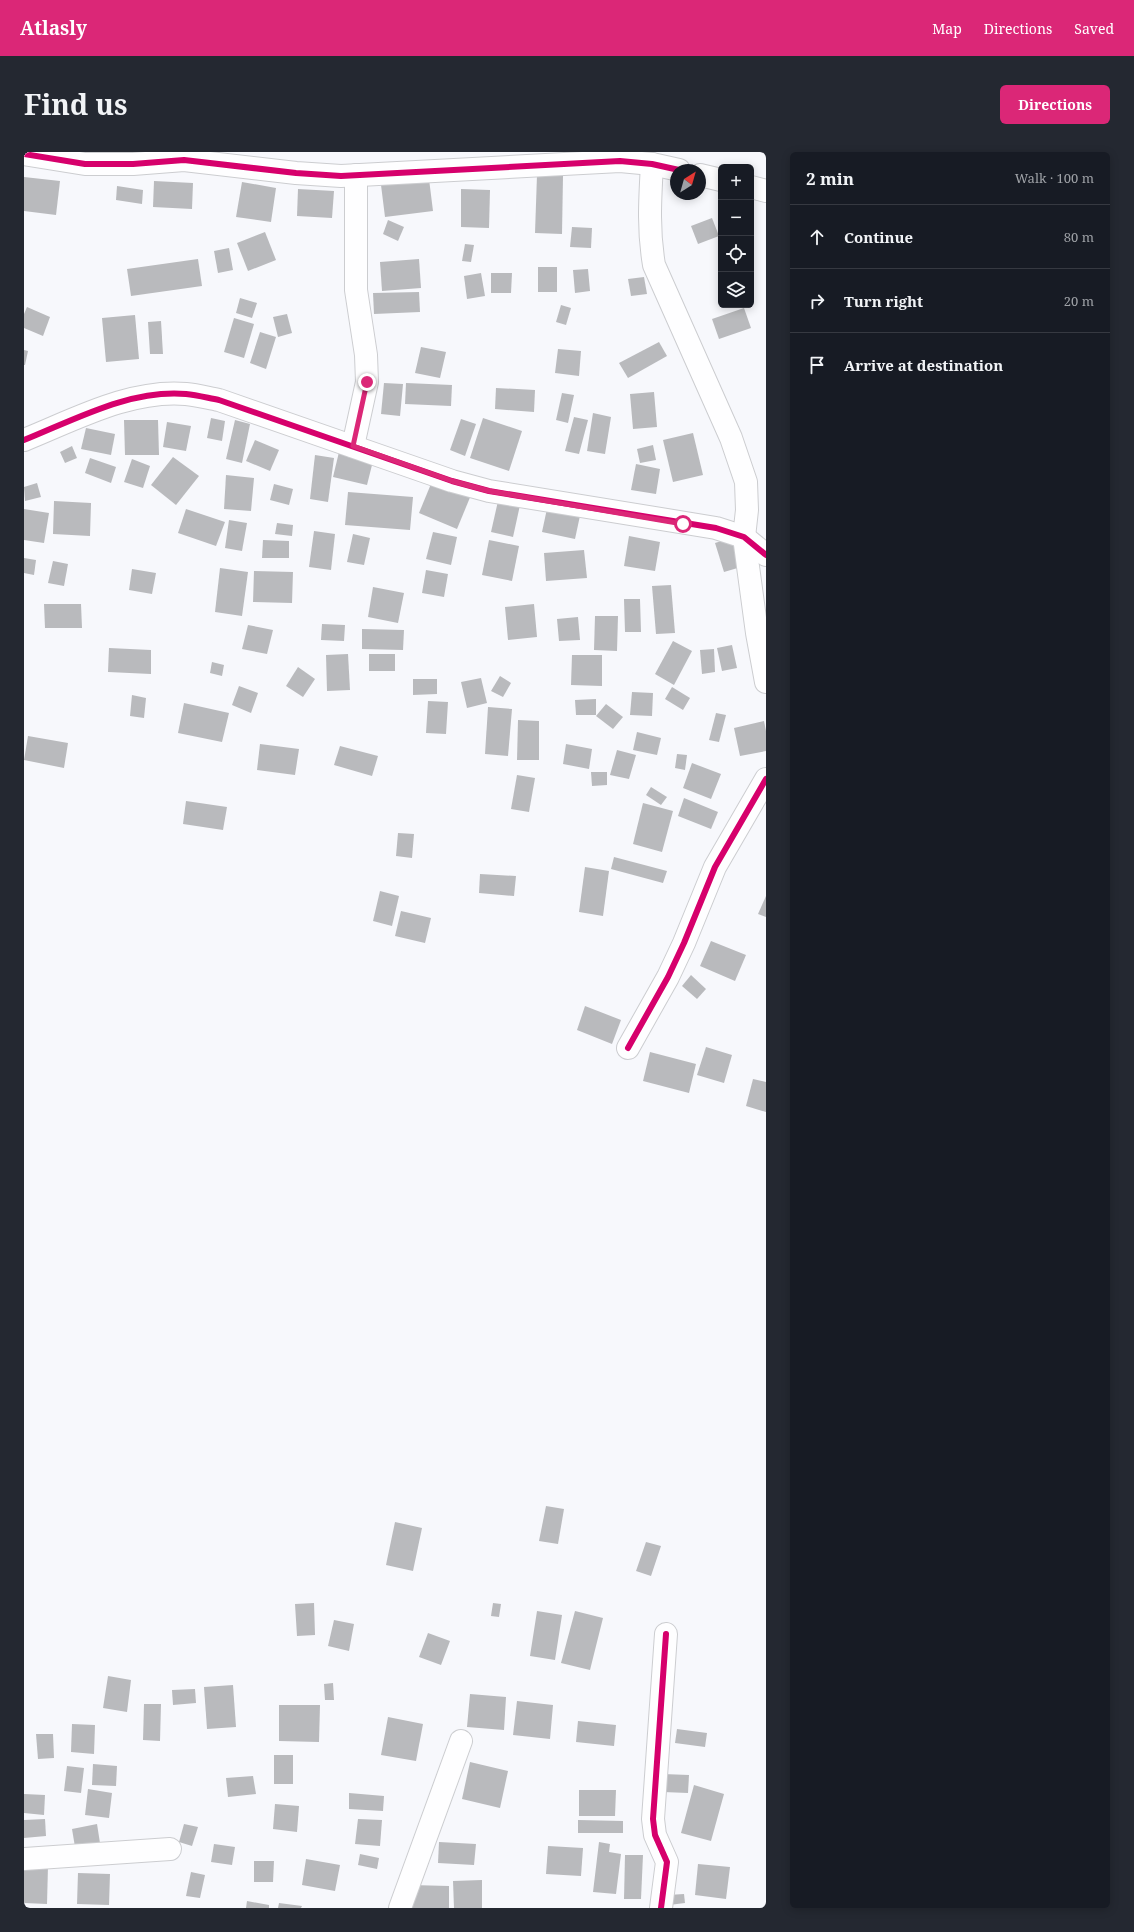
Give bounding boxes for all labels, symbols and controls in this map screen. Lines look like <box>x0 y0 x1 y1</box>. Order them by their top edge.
text: Atlasly <box>20 15 87 41</box>
text: Map <box>932 19 962 38</box>
text: Directions <box>984 19 1052 38</box>
text: Saved <box>1074 19 1114 38</box>
text: Find us <box>24 85 128 123</box>
button: Directions <box>1000 85 1110 124</box>
north arrow <box>670 164 706 200</box>
map controls <box>718 164 754 308</box>
button: + <box>718 164 754 200</box>
text: 2 min <box>806 167 854 190</box>
text: Walk · 100 m <box>1015 169 1094 187</box>
button: − <box>718 200 754 236</box>
icon: ahead <box>806 226 828 248</box>
text: Continue <box>844 227 913 247</box>
text: 80 m <box>1064 228 1094 246</box>
button: locate <box>718 236 754 272</box>
button: layers <box>718 272 754 308</box>
icon: right <box>806 290 828 312</box>
text: Turn right <box>844 291 923 311</box>
text: 20 m <box>1064 292 1094 310</box>
icon: arrive <box>806 354 828 376</box>
text: Arrive at destination <box>844 355 1003 375</box>
route end <box>358 373 376 391</box>
route start <box>674 515 692 533</box>

